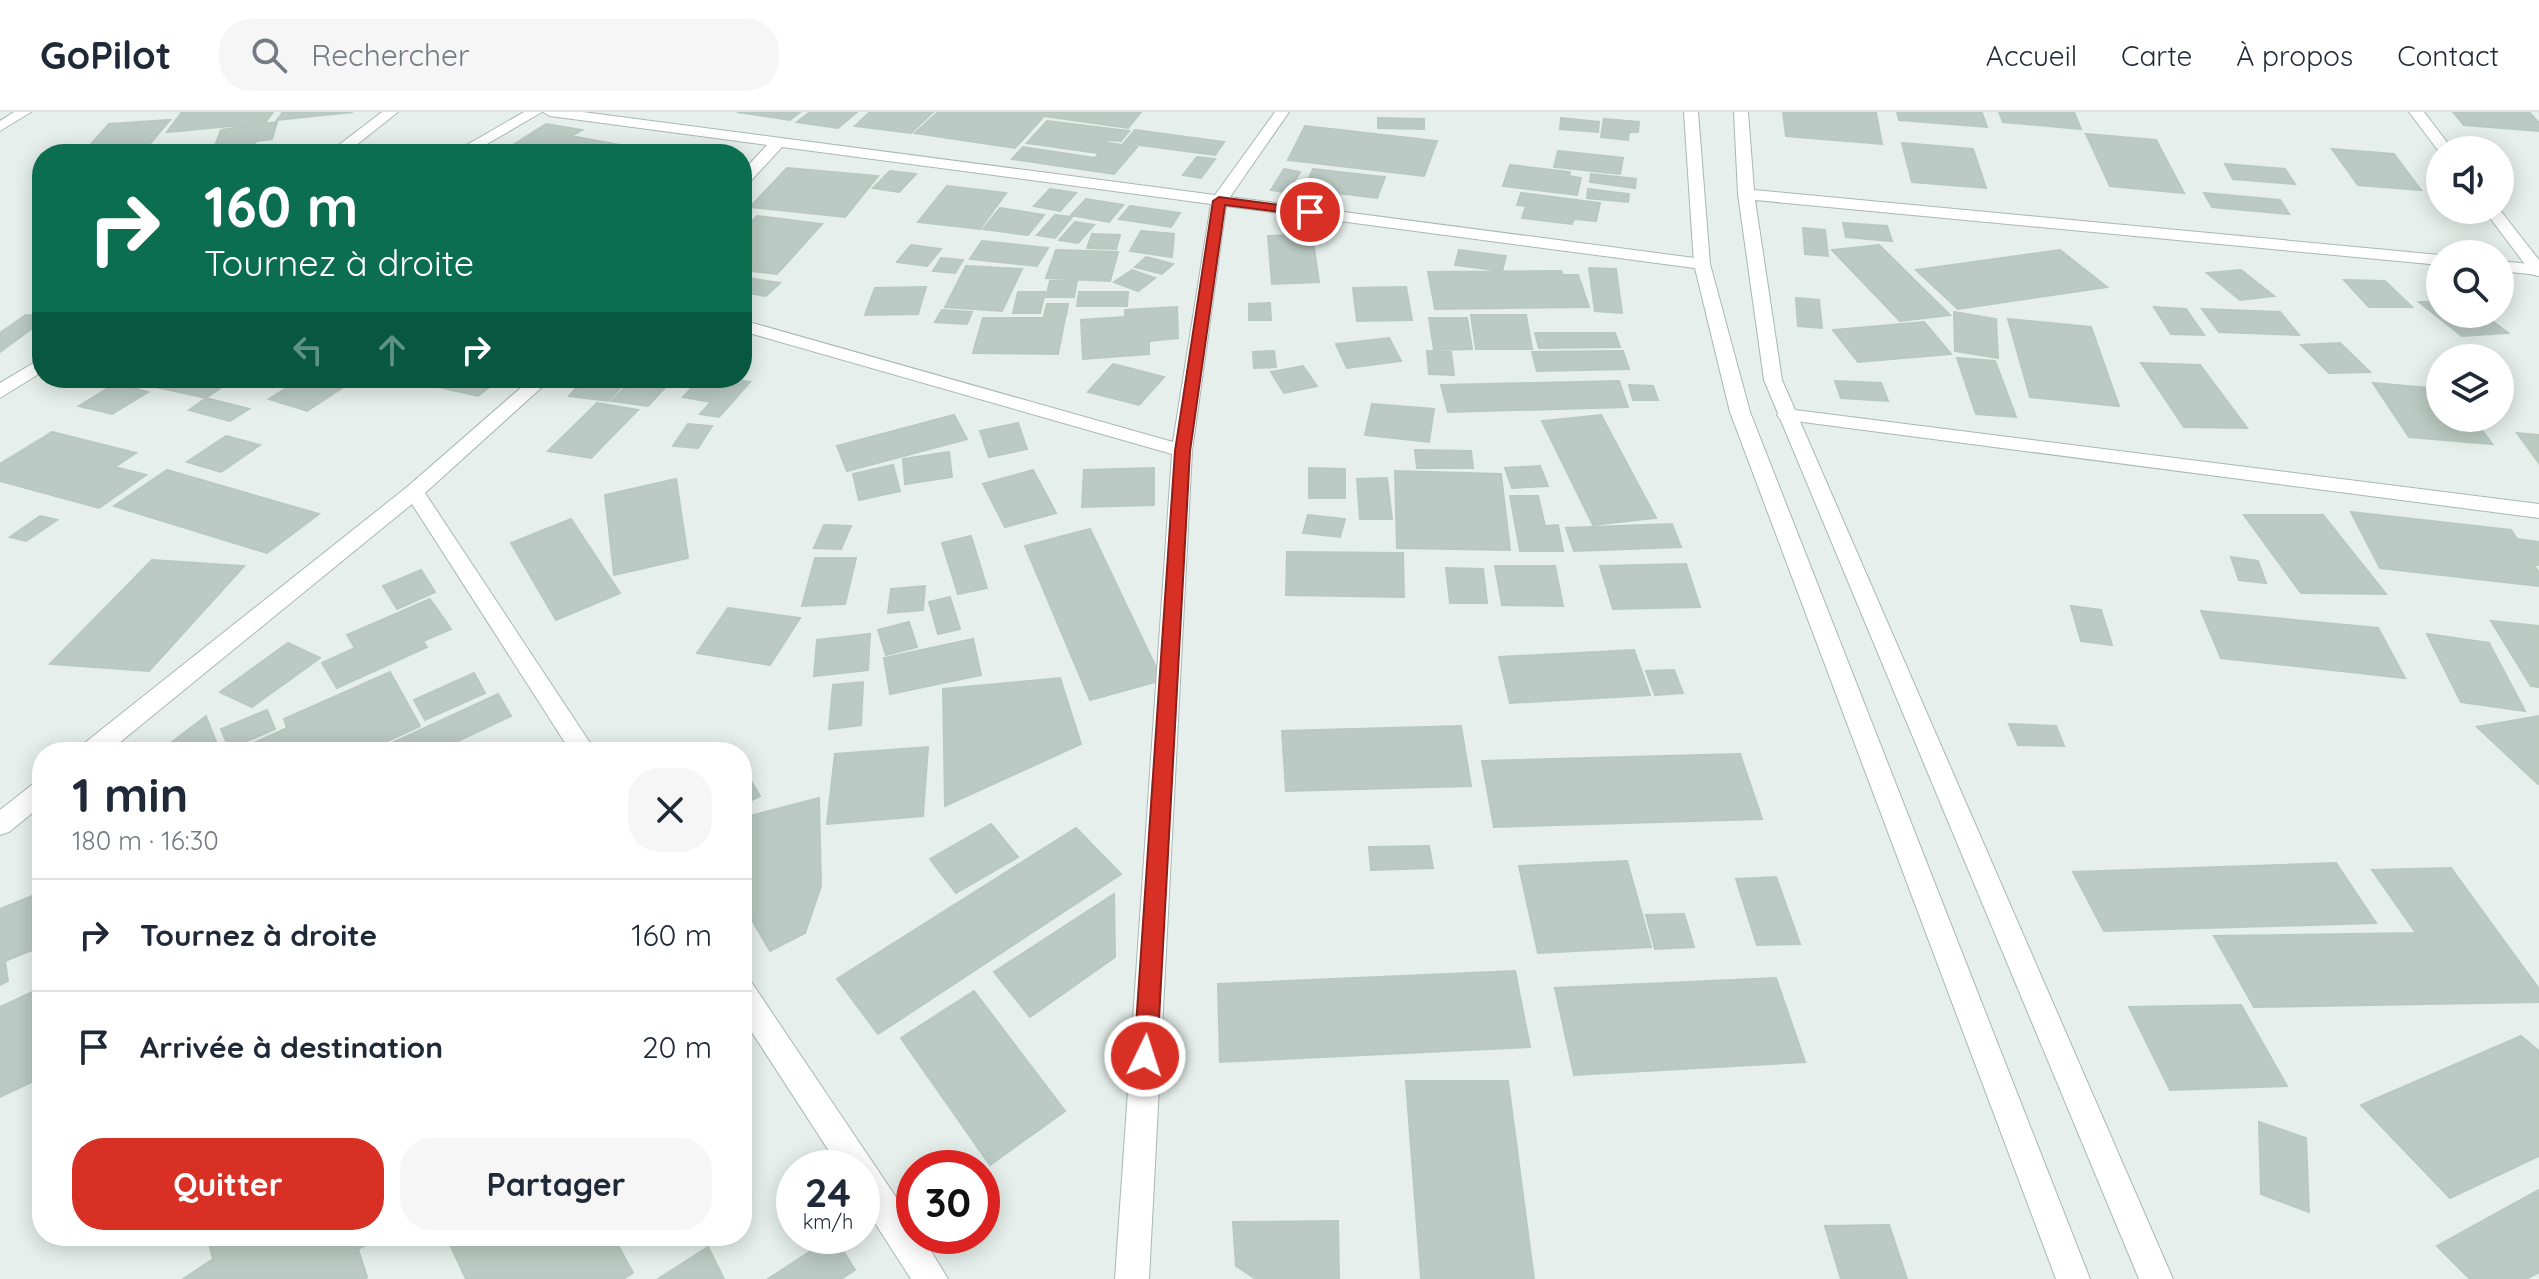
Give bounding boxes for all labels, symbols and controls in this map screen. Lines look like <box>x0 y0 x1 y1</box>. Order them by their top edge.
search box <box>219 19 779 91</box>
text: GoPilot <box>40 31 171 79</box>
icon: search <box>247 33 291 77</box>
text: Rechercher <box>311 36 470 74</box>
text: Accueil <box>1986 38 2077 73</box>
text: Carte <box>2121 38 2192 73</box>
text: À propos <box>2236 38 2353 73</box>
text: Contact <box>2397 38 2499 73</box>
map controls <box>2426 136 2514 432</box>
button: sound <box>2426 136 2514 224</box>
text: 160 m <box>204 171 358 241</box>
icon: right <box>72 176 176 280</box>
pin <box>1276 178 1344 246</box>
icon: arrive <box>1288 190 1332 234</box>
text: Tournez à droite <box>204 240 474 285</box>
button: search <box>2426 240 2514 328</box>
icon: left <box>286 328 330 372</box>
icon: ahead <box>370 328 414 372</box>
icon: right <box>454 328 498 372</box>
button: layers <box>2426 344 2514 432</box>
text: 1 min <box>72 764 188 824</box>
button: close <box>628 768 712 852</box>
text: 180 m · 16:30 <box>72 824 219 857</box>
icon: right <box>72 913 116 957</box>
text: Tournez à droite <box>140 916 377 954</box>
text: 160 m <box>631 916 712 954</box>
position arrow <box>1103 1014 1187 1098</box>
icon: arrive <box>72 1025 116 1069</box>
text: Arrivée à destination <box>140 1028 443 1066</box>
text: 20 m <box>642 1028 712 1066</box>
button: Quitter <box>72 1138 384 1230</box>
button: Partager <box>400 1138 712 1230</box>
speed limit sign: 30 <box>896 1150 1000 1254</box>
text: 24 <box>805 1167 851 1217</box>
text: km/h <box>803 1209 853 1234</box>

